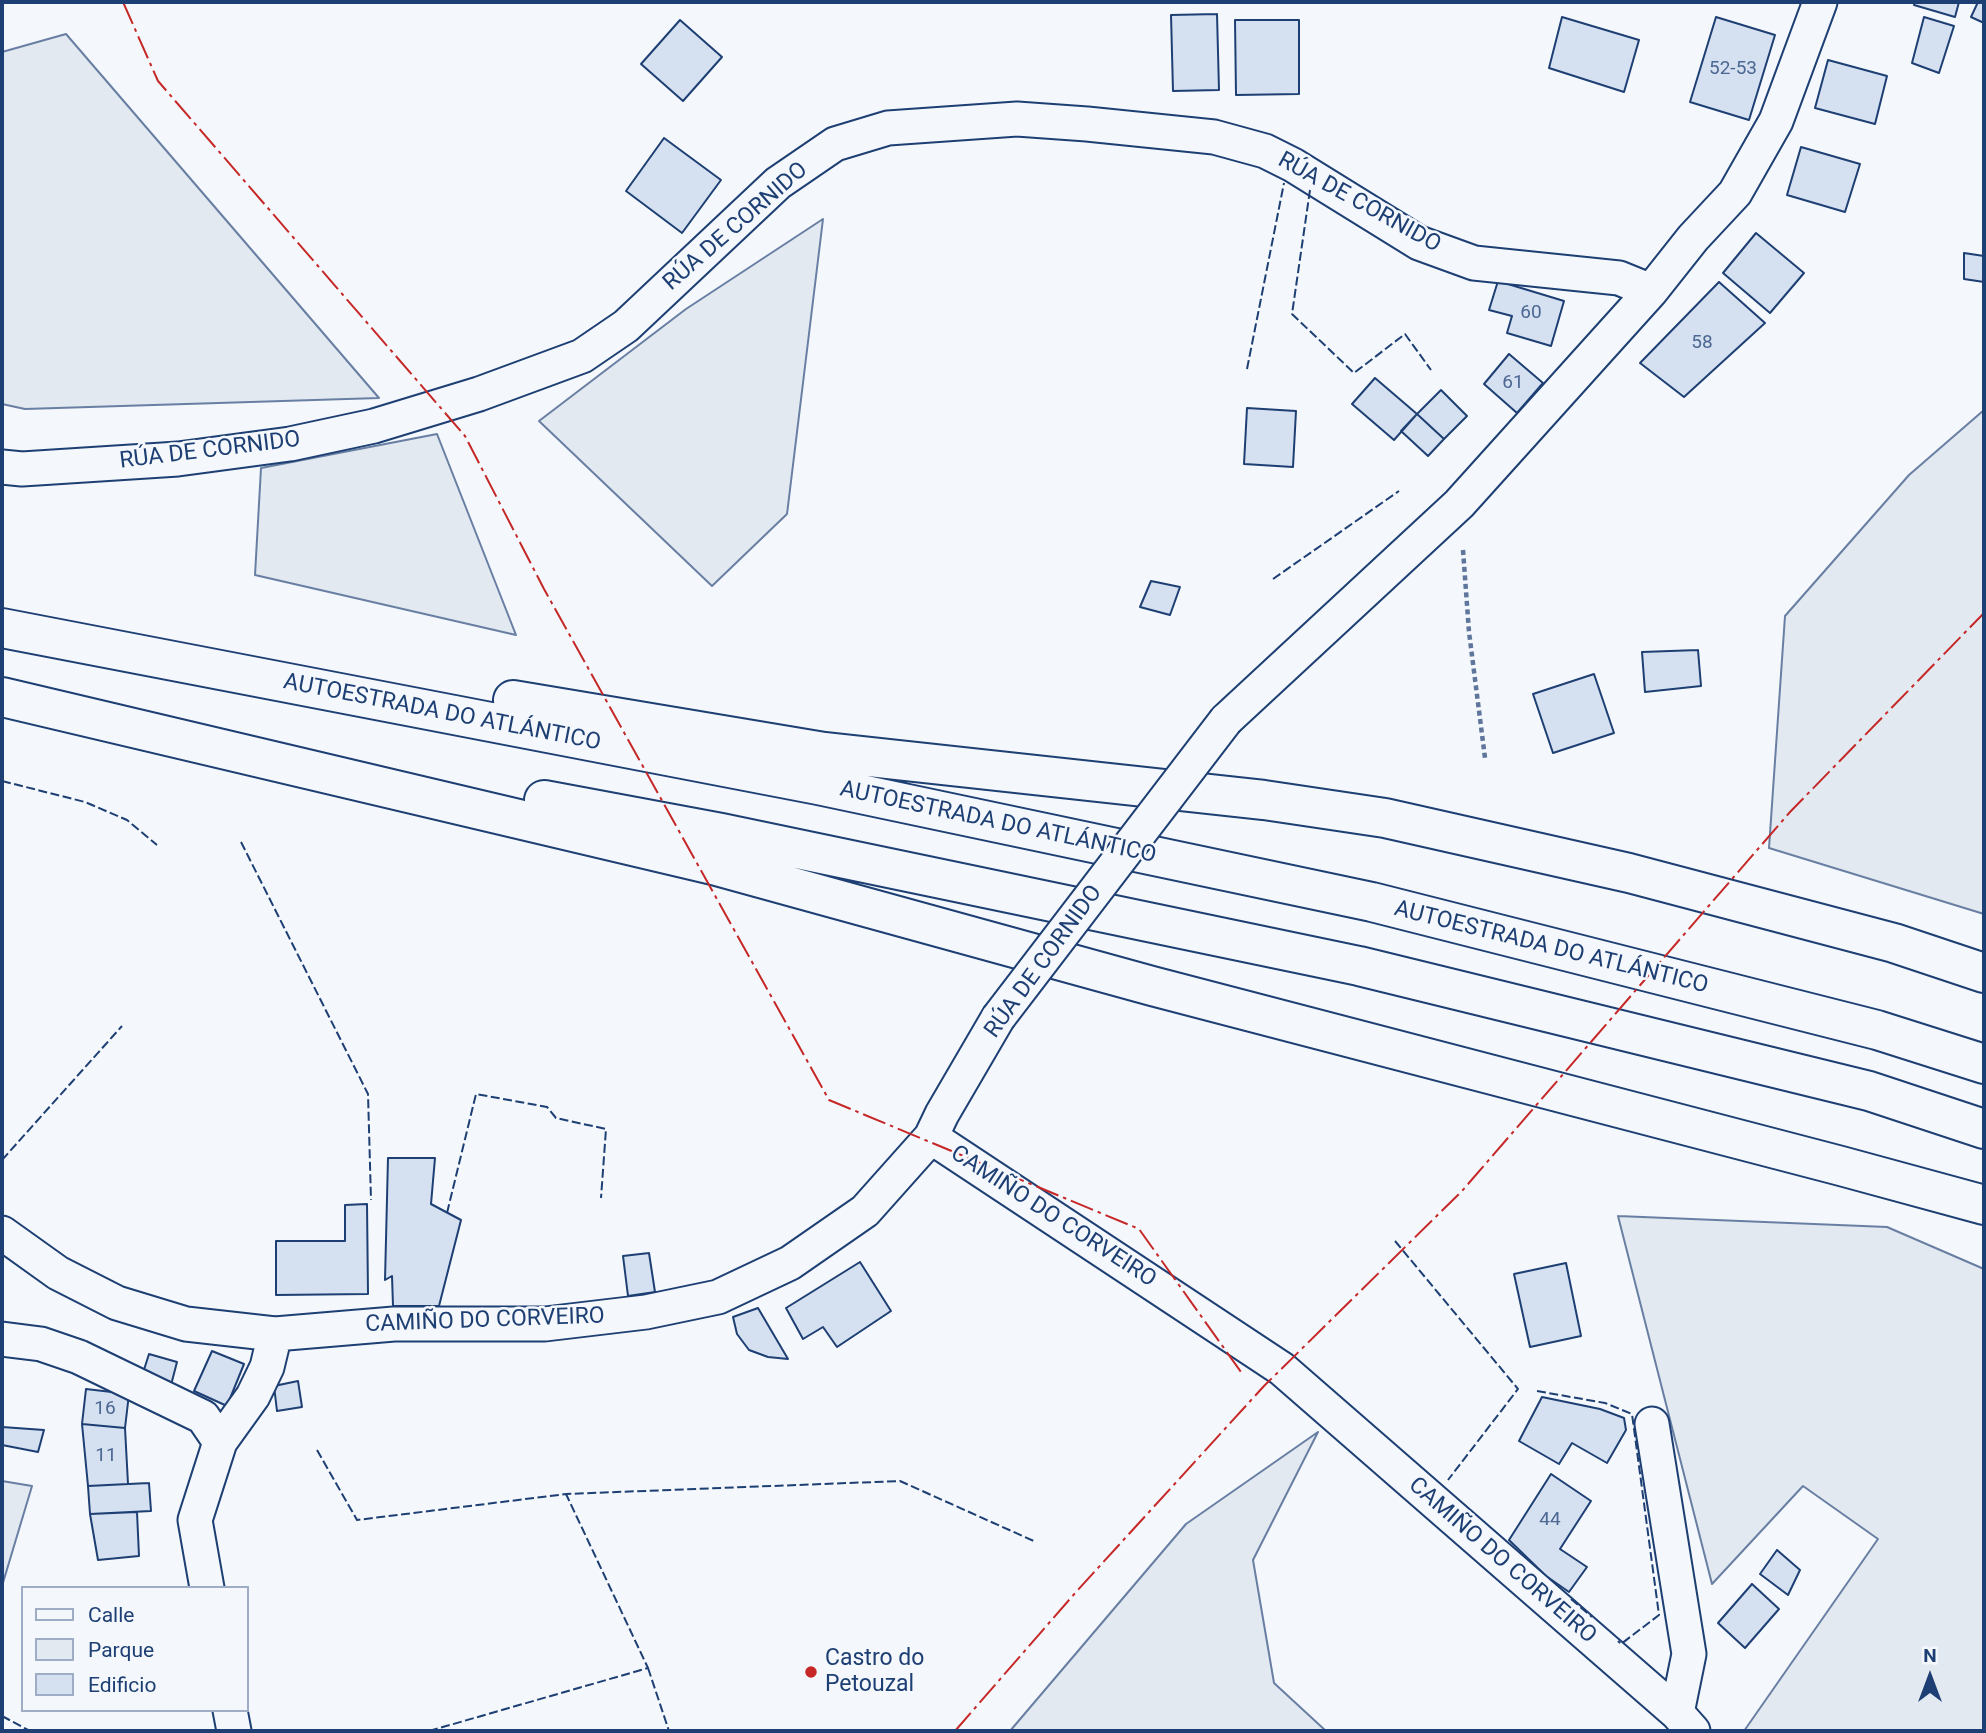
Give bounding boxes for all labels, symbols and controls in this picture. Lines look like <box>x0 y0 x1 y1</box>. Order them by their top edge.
house number: 52-53 <box>1709 58 1757 80</box>
street label: RÚA DE CORNIDO <box>1273 147 1445 259</box>
street label: RÚA DE CORNIDO <box>658 157 814 297</box>
house number: 60 <box>1520 302 1542 324</box>
house number: 58 <box>1691 332 1713 354</box>
house number: 61 <box>1502 372 1524 394</box>
street label: RÚA DE CORNIDO <box>118 426 302 476</box>
street label: AUTOESTRADA DO ATLÁNTICO <box>281 669 603 757</box>
street label: AUTOESTRADA DO ATLÁNTICO <box>837 776 1159 870</box>
street label: RÚA DE CORNIDO <box>979 880 1109 1044</box>
street label: AUTOESTRADA DO ATLÁNTICO <box>1391 896 1711 1000</box>
street label: CAMIÑO DO CORVEIRO <box>945 1140 1161 1294</box>
street label: CAMIÑO DO CORVEIRO <box>365 1303 605 1339</box>
house number: 16 <box>94 1398 116 1420</box>
house number: 11 <box>95 1445 117 1467</box>
street label: CAMIÑO DO CORVEIRO <box>1403 1472 1601 1650</box>
house number: 44 <box>1539 1509 1561 1531</box>
legend <box>21 1586 248 1712</box>
text: Calle <box>88 1603 134 1627</box>
text: Parque <box>88 1638 154 1662</box>
north arrow <box>1895 1642 1965 1712</box>
text: N <box>1923 1644 1937 1667</box>
place label: Castro do Petouzal <box>825 1645 924 1699</box>
marker: Castro do Petouzal <box>803 1664 819 1680</box>
text: Edificio <box>88 1673 156 1697</box>

